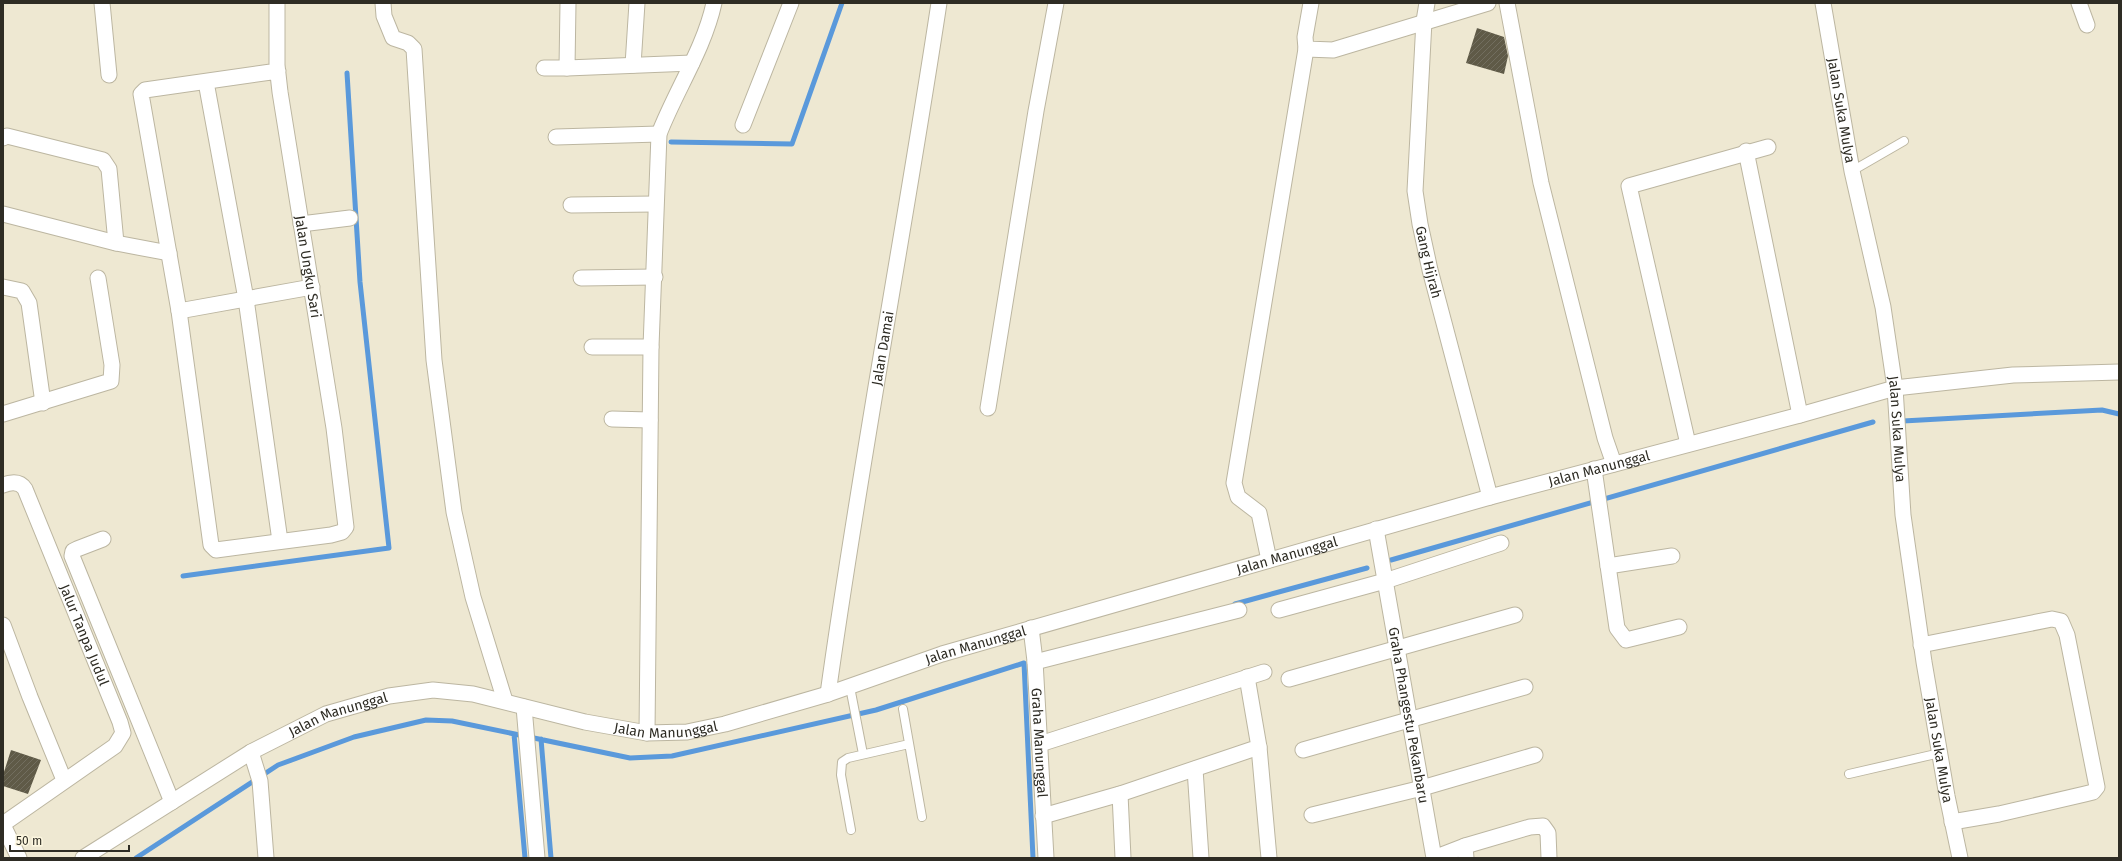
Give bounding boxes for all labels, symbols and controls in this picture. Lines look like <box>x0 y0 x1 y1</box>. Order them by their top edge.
street label: Jalan Suka Mulya <box>1824 56 1859 165</box>
street label: Jalan Ungku Sari <box>291 214 324 319</box>
street label: Gang Hijrah <box>1412 224 1445 300</box>
street label: Jalan Damai <box>868 310 898 387</box>
street label: Jalan Suka Mulya <box>1884 375 1909 483</box>
street label: Jalan Manunggal <box>1546 447 1652 490</box>
street label: Jalan Manunggal <box>1235 533 1340 578</box>
street label: Jalur Tanpa Judul <box>56 582 112 688</box>
street label: Jalan Manunggal <box>923 622 1028 668</box>
street label: Graha Phangestu Pekanbaru <box>1384 626 1432 805</box>
street label: Graha Manunggal <box>1028 687 1051 798</box>
street label: Jalan Manunggal <box>286 689 390 741</box>
street label: Jalan Suka Mulya <box>1921 696 1956 805</box>
street label: Jalan Manunggal <box>612 718 719 742</box>
scale bar <box>10 827 129 853</box>
text: 50 m <box>16 834 42 848</box>

